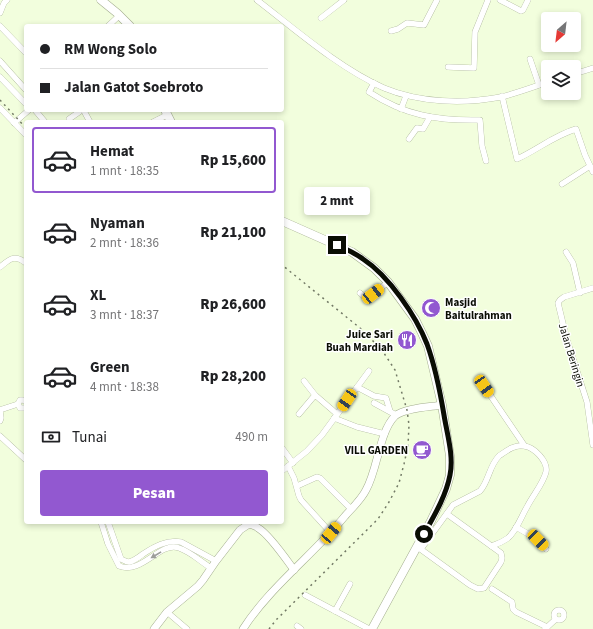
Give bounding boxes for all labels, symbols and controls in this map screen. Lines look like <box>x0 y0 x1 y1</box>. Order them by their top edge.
north arrow <box>541 12 581 52</box>
map controls <box>541 12 581 100</box>
text: RM Wong Solo <box>64 39 157 60</box>
button: layers <box>541 60 581 100</box>
text: Jalan Gatot Soebroto <box>64 77 203 98</box>
text: Hemat <box>90 141 134 162</box>
icon: car <box>42 142 78 178</box>
text: Rp 15,600 <box>200 150 266 171</box>
text: 1 mnt · 18:35 <box>90 162 159 180</box>
callout: 2 mnt <box>304 187 370 215</box>
text: 2 mnt <box>320 192 354 210</box>
text: Nyaman <box>90 213 145 234</box>
icon: car <box>42 214 78 250</box>
text: Rp 21,100 <box>200 222 266 243</box>
text: 2 mnt · 18:36 <box>90 234 159 252</box>
route end <box>328 236 346 254</box>
car <box>360 282 386 306</box>
text: XL <box>90 285 106 306</box>
icon: car <box>42 286 78 322</box>
text: Rp 26,600 <box>200 294 266 315</box>
place label: Masjid Baitulrahman <box>445 295 512 323</box>
mosque icon: Masjid Baitulrahman <box>420 297 442 319</box>
text: 3 mnt · 18:37 <box>90 306 159 324</box>
street label: Jalan Beringin <box>555 321 588 389</box>
place label: Juice Sari Buah Mardiah <box>326 327 393 355</box>
restaurant icon: Juice Sari Buah Mardiah <box>396 329 418 351</box>
text: Green <box>90 357 130 378</box>
icon: car <box>42 358 78 394</box>
text: Rp 28,200 <box>200 366 266 387</box>
car <box>472 373 496 399</box>
text: 4 mnt · 18:38 <box>90 378 159 396</box>
car <box>335 387 359 413</box>
icon: cash <box>40 426 62 448</box>
text: Tunai <box>72 427 107 448</box>
text: 490 m <box>235 428 268 446</box>
cafe icon: VILL GARDEN <box>411 439 433 461</box>
place label: VILL GARDEN <box>344 443 408 458</box>
button: Pesan <box>40 470 268 516</box>
car <box>319 520 343 546</box>
route start <box>415 525 433 543</box>
car <box>525 527 551 553</box>
one-way arrow <box>150 551 162 558</box>

